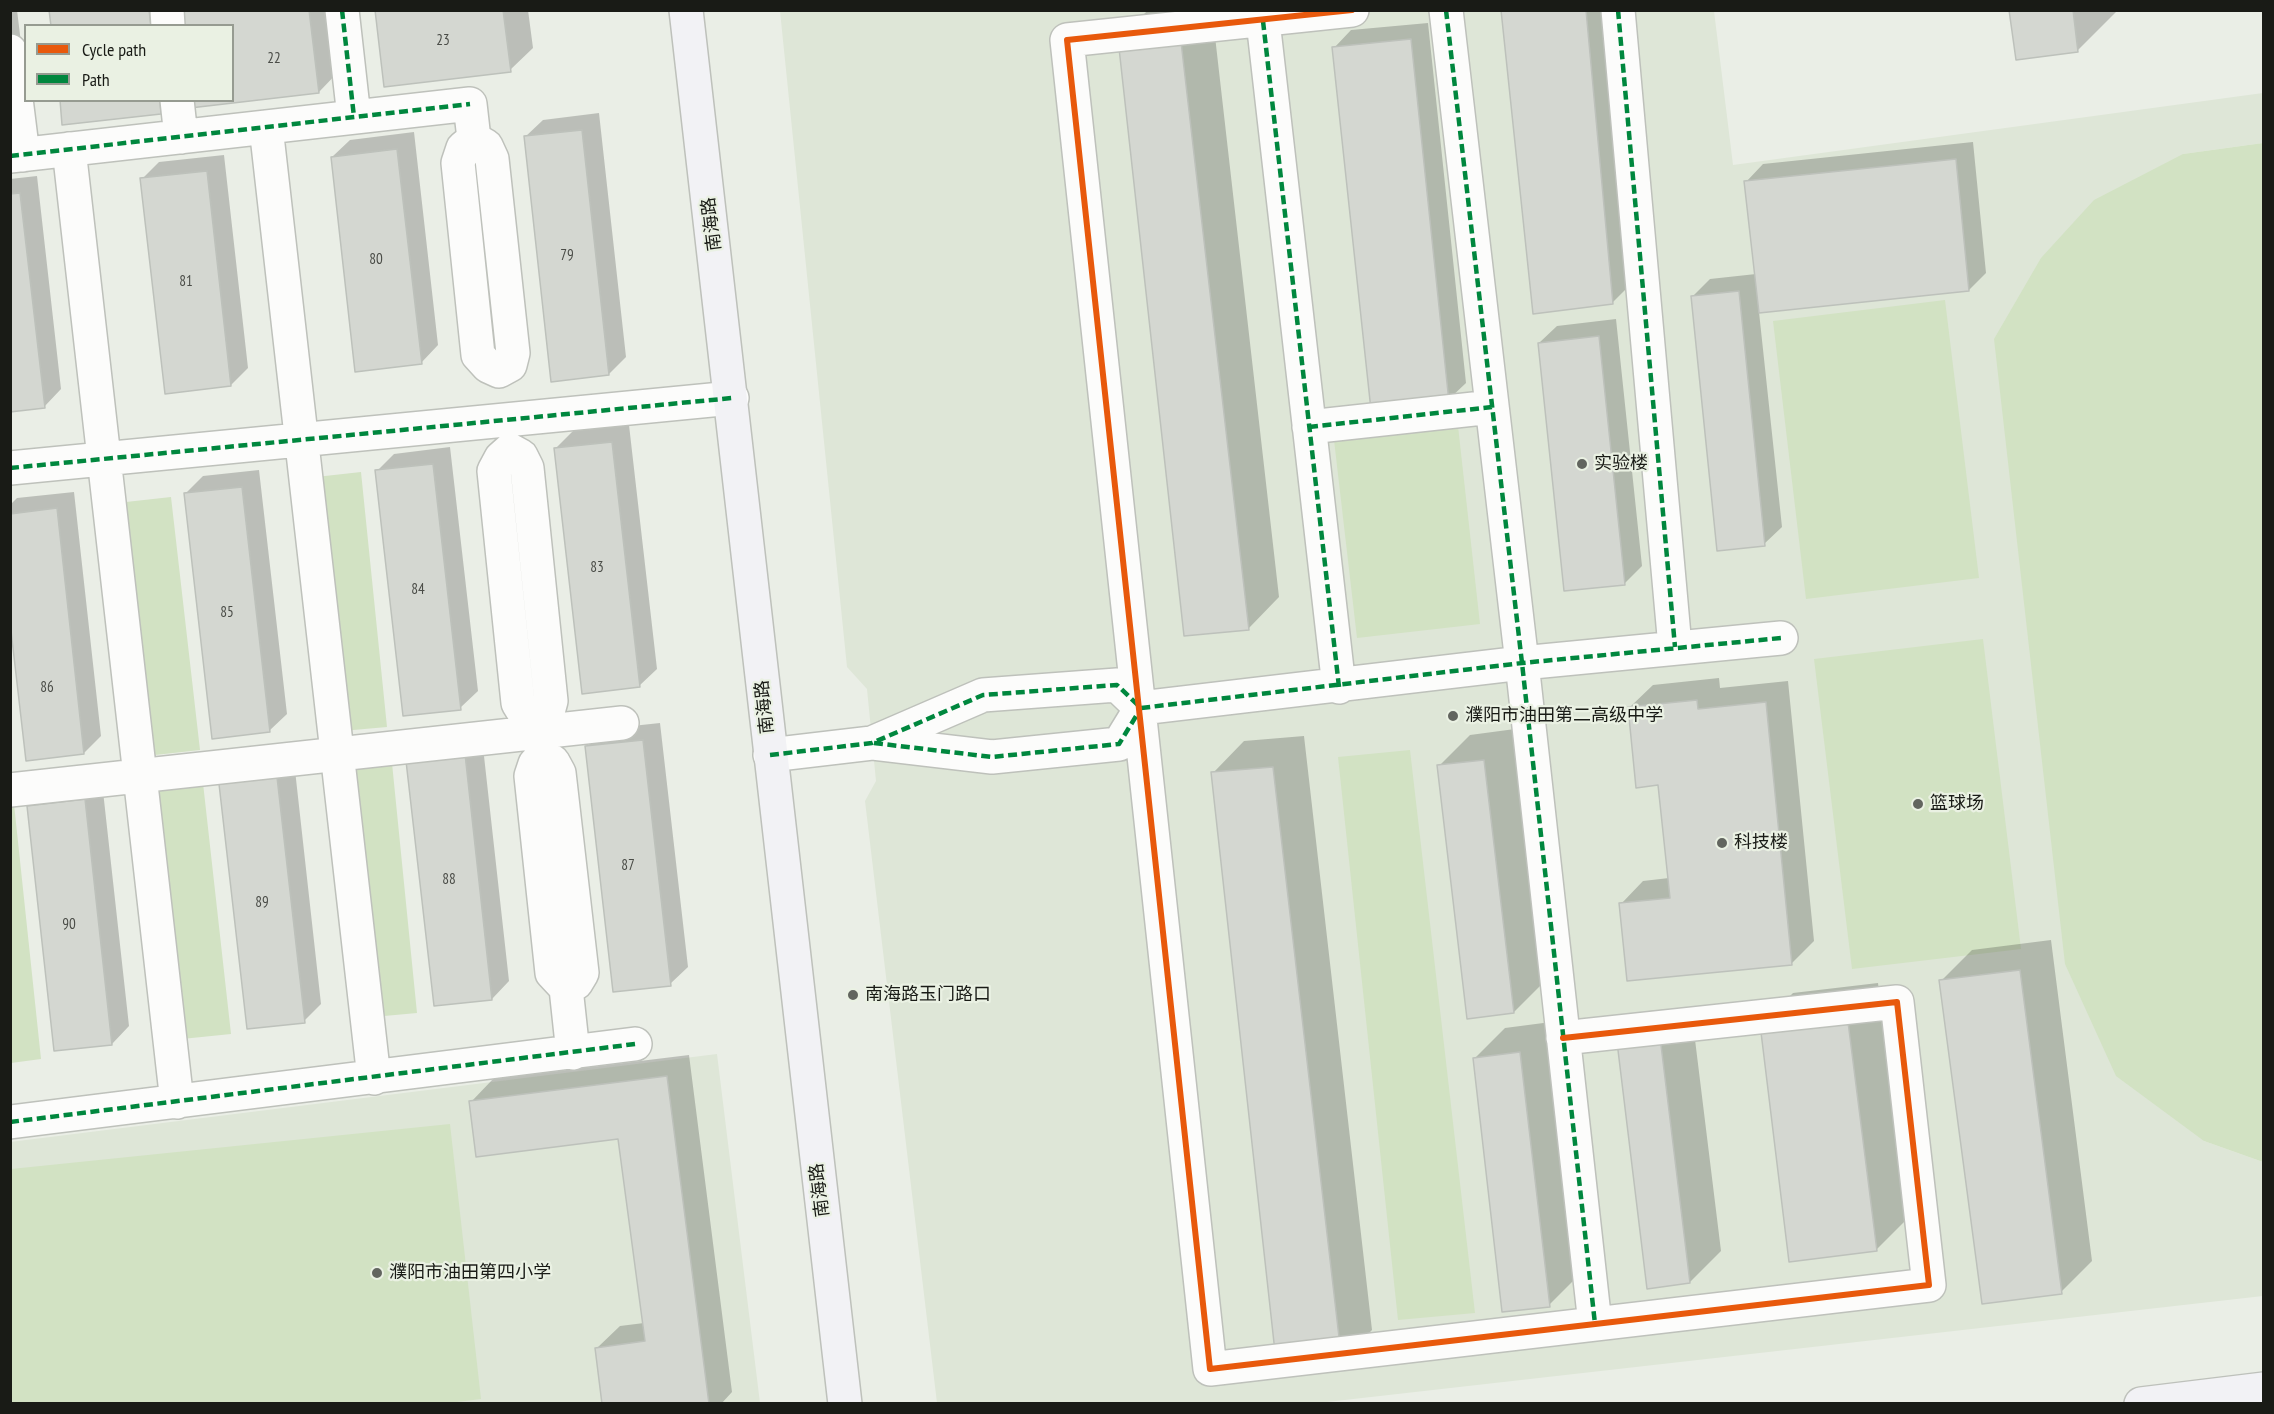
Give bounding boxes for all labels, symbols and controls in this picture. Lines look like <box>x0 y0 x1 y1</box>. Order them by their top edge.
legend <box>24 24 234 102</box>
house number: 23 <box>436 32 450 50</box>
text: Cycle path <box>82 38 146 61</box>
house number: 22 <box>267 50 281 68</box>
text: Path <box>82 68 110 91</box>
street label: 南海路 <box>698 196 726 252</box>
house number: 79 <box>560 247 574 265</box>
house number: 80 <box>369 251 383 269</box>
house number: 81 <box>179 273 193 291</box>
place label: 实验楼 <box>1594 453 1648 475</box>
marker: 实验楼 <box>1575 457 1589 471</box>
house number: 83 <box>590 559 604 577</box>
house number: 84 <box>411 581 425 599</box>
house number: 85 <box>220 604 234 622</box>
house number: 86 <box>40 679 54 697</box>
street label: 南海路 <box>751 679 779 735</box>
place label: 濮阳市油田第二高级中学 <box>1465 705 1663 727</box>
marker: 濮阳市油田第二高级中学 <box>1446 709 1460 723</box>
place label: 篮球场 <box>1930 793 1984 815</box>
marker: 篮球场 <box>1911 797 1925 811</box>
place label: 科技楼 <box>1734 832 1788 854</box>
marker: 科技楼 <box>1715 836 1729 850</box>
house number: 87 <box>621 857 635 875</box>
house number: 88 <box>442 871 456 889</box>
house number: 89 <box>255 894 269 912</box>
house number: 90 <box>62 916 76 934</box>
place label: 南海路玉门路口 <box>865 984 991 1006</box>
marker: 南海路玉门路口 <box>846 988 860 1002</box>
street label: 南海路 <box>806 1162 834 1218</box>
place label: 濮阳市油田第四小学 <box>389 1262 551 1284</box>
marker: 濮阳市油田第四小学 <box>370 1266 384 1280</box>

